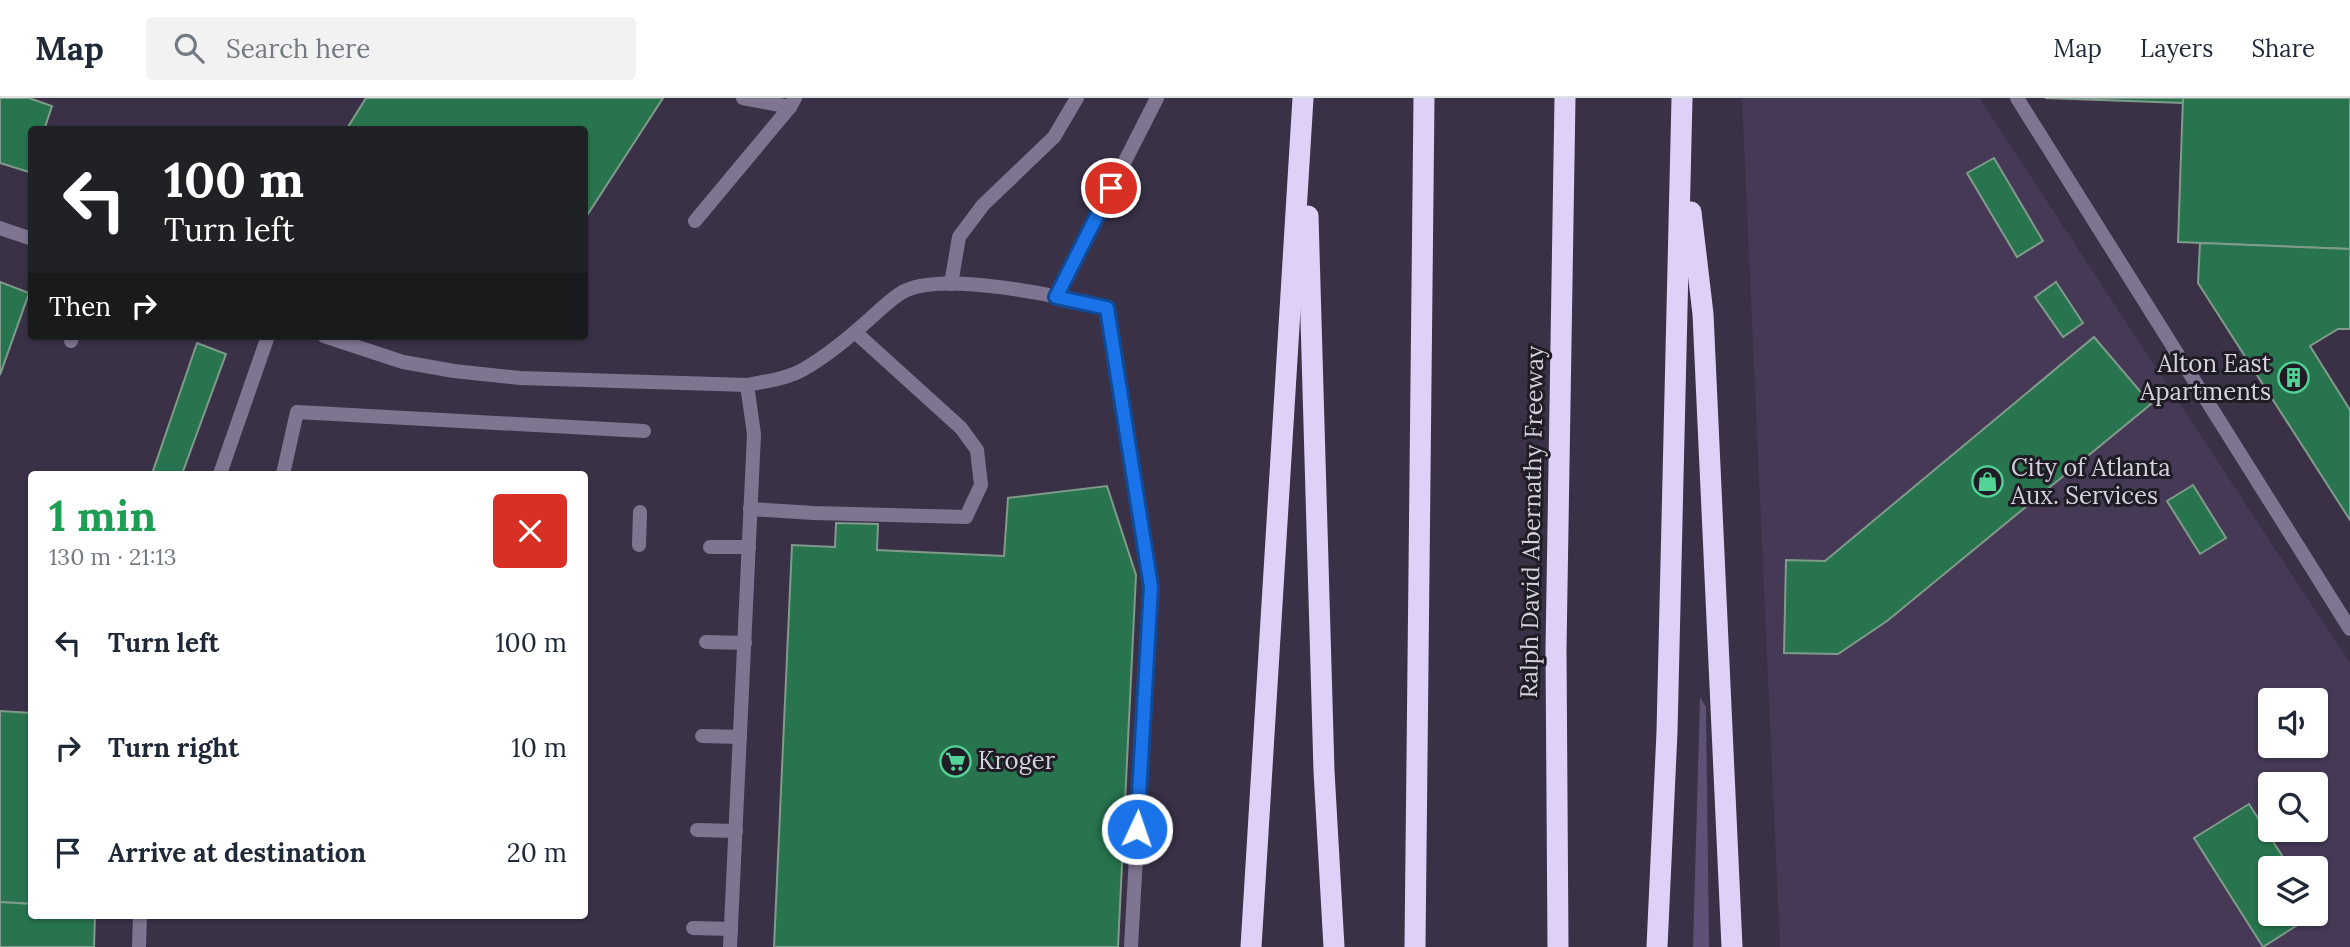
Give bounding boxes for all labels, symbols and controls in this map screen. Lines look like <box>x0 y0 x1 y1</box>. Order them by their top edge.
search box <box>146 17 636 80</box>
text: Map <box>35 27 104 69</box>
icon: search <box>170 29 208 67</box>
text: Search here <box>226 32 370 65</box>
text: Map <box>2053 33 2102 64</box>
text: Layers <box>2140 33 2213 64</box>
text: Share <box>2251 33 2315 64</box>
text: 100 m <box>164 148 304 210</box>
icon: left <box>49 154 140 245</box>
pin <box>1081 158 1141 218</box>
icon: arrive <box>1092 169 1130 207</box>
text: Turn left <box>164 209 294 250</box>
icon: right <box>125 287 163 325</box>
text: Then <box>49 290 111 323</box>
street label: Ralph David Abernathy Freeway <box>1513 345 1550 699</box>
place label: Alton East Apartments <box>2139 348 2272 407</box>
building icon: Alton East Apartments <box>2277 361 2311 395</box>
place label: City of Atlanta Aux. Services <box>2010 452 2171 511</box>
shop icon: City of Atlanta Aux. Services <box>1971 465 2005 499</box>
text: 1 min <box>49 489 156 543</box>
button: close <box>493 494 567 568</box>
text: 130 m · 21:13 <box>49 542 177 571</box>
icon: left <box>49 624 87 662</box>
text: Turn left <box>108 626 219 659</box>
text: 100 m <box>495 626 567 659</box>
map controls <box>2258 688 2328 926</box>
button: sound <box>2258 688 2328 758</box>
icon: right <box>49 729 87 767</box>
text: Turn right <box>108 731 239 764</box>
text: 10 m <box>511 731 567 764</box>
supermarket icon: Kroger <box>938 744 972 778</box>
place label: Kroger <box>978 745 1056 776</box>
button: search <box>2258 772 2328 842</box>
position arrow <box>1100 792 1174 866</box>
icon: arrive <box>49 834 87 872</box>
text: Arrive at destination <box>108 836 366 869</box>
text: 20 m <box>507 836 567 869</box>
button: layers <box>2258 856 2328 926</box>

